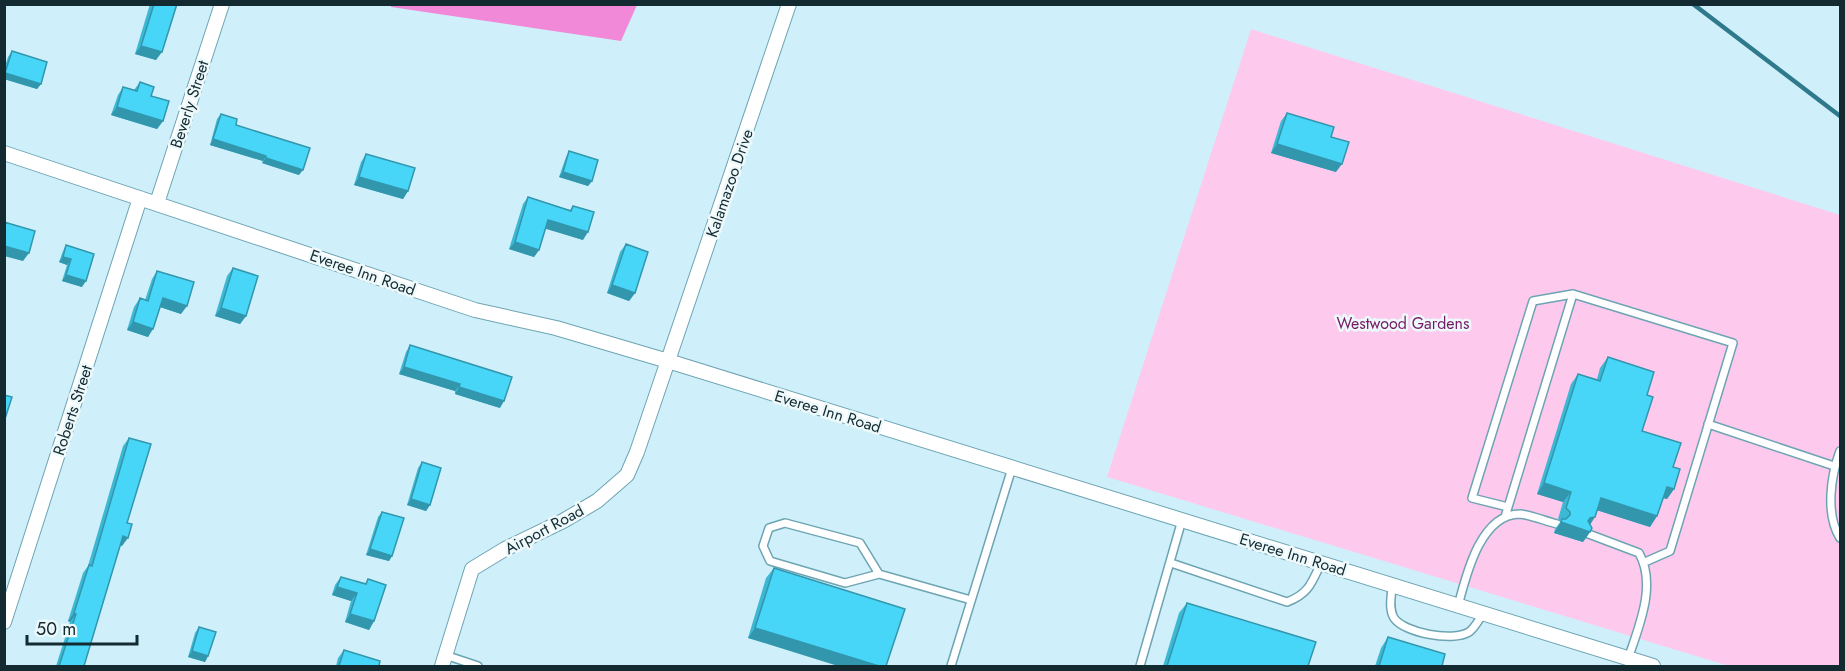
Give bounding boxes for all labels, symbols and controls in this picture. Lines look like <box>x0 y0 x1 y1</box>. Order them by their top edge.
street label: Beverly Street <box>164 57 215 151</box>
street label: Kalamazoo Drive <box>700 126 759 240</box>
street label: Everee Inn Road <box>307 244 419 301</box>
park label: Westwood Gardens <box>1337 312 1469 335</box>
street label: Roberts Street <box>47 362 98 458</box>
street label: Everee Inn Road <box>772 384 884 439</box>
street label: Airport Road <box>501 499 588 560</box>
street label: Everee Inn Road <box>1237 527 1349 582</box>
scale bar <box>27 608 136 646</box>
text: 50 m <box>36 616 76 642</box>

